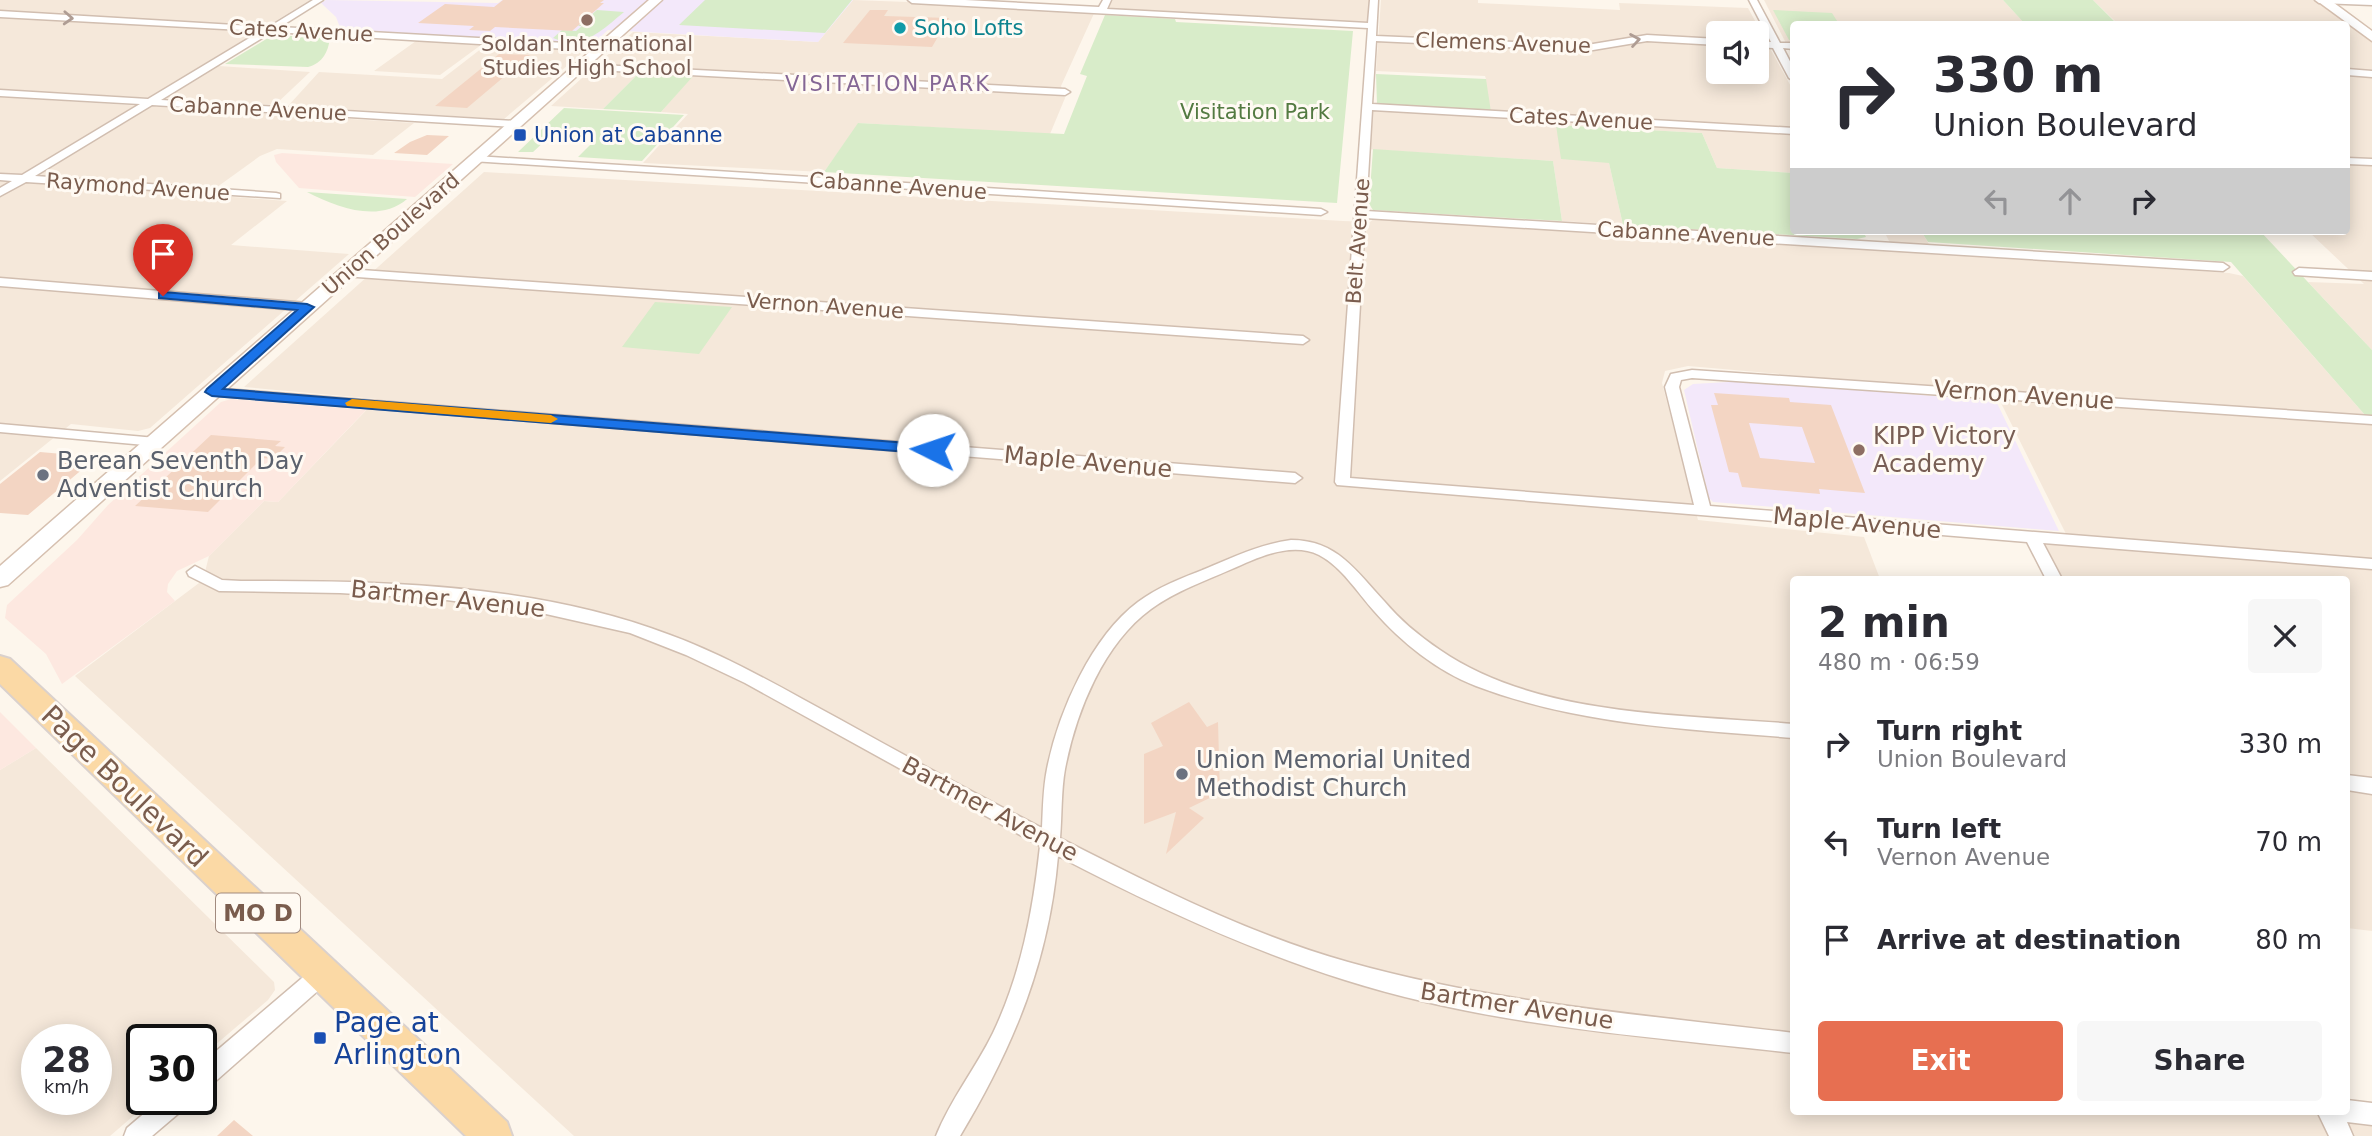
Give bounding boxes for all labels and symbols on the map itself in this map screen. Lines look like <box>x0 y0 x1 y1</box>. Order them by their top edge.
one-way arrow <box>63 11 74 26</box>
marker: Soldan International Studies High School <box>579 12 595 28</box>
street label: Cates Avenue <box>228 15 374 47</box>
place label: Soho Lofts <box>914 16 1023 40</box>
marker: Soho Lofts <box>892 20 908 36</box>
street label: Clemens Avenue <box>1415 28 1591 58</box>
place label: Soldan International Studies High School <box>481 32 693 80</box>
one-way arrow <box>1629 33 1641 48</box>
district label: VISITATION PARK <box>785 72 991 96</box>
street label: Cabanne Avenue <box>169 92 347 126</box>
park label: Visitation Park <box>1180 100 1331 124</box>
street label: Cates Avenue <box>1508 103 1654 135</box>
place label: Union at Cabanne <box>534 123 722 147</box>
marker: Union at Cabanne <box>512 127 528 143</box>
street label: Union Boulevard <box>318 168 464 300</box>
street label: Cabanne Avenue <box>808 168 988 204</box>
street label: Raymond Avenue <box>45 169 231 205</box>
street label: Belt Avenue <box>1342 177 1374 305</box>
street label: Cabanne Avenue <box>1597 217 1775 251</box>
pin <box>133 224 193 296</box>
street label: Vernon Avenue <box>745 289 905 323</box>
street label: Vernon Avenue <box>1933 375 2115 415</box>
position arrow <box>896 413 970 487</box>
place label: KIPP Victory Academy <box>1873 422 2016 478</box>
street label: Maple Avenue <box>1003 441 1173 483</box>
marker: KIPP Victory Academy <box>1851 442 1867 458</box>
place label: Berean Seventh Day Adventist Church <box>57 447 304 503</box>
marker: Berean Seventh Day Adventist Church <box>35 467 51 483</box>
street label: Maple Avenue <box>1772 502 1942 544</box>
street label: Bartmer Avenue <box>349 575 547 623</box>
street label: Page Boulevard <box>35 699 215 874</box>
place label: Union Memorial United Methodist Church <box>1196 746 1471 802</box>
street label: Bartmer Avenue <box>897 751 1083 867</box>
marker: Union Memorial United Methodist Church <box>1174 766 1190 782</box>
road number: MO D <box>216 893 300 932</box>
street label: Bartmer Avenue <box>1418 977 1616 1035</box>
place label: Page at Arlington <box>334 1006 462 1071</box>
speed limit sign: 30 <box>126 1024 217 1115</box>
marker: Page at Arlington <box>312 1030 328 1046</box>

